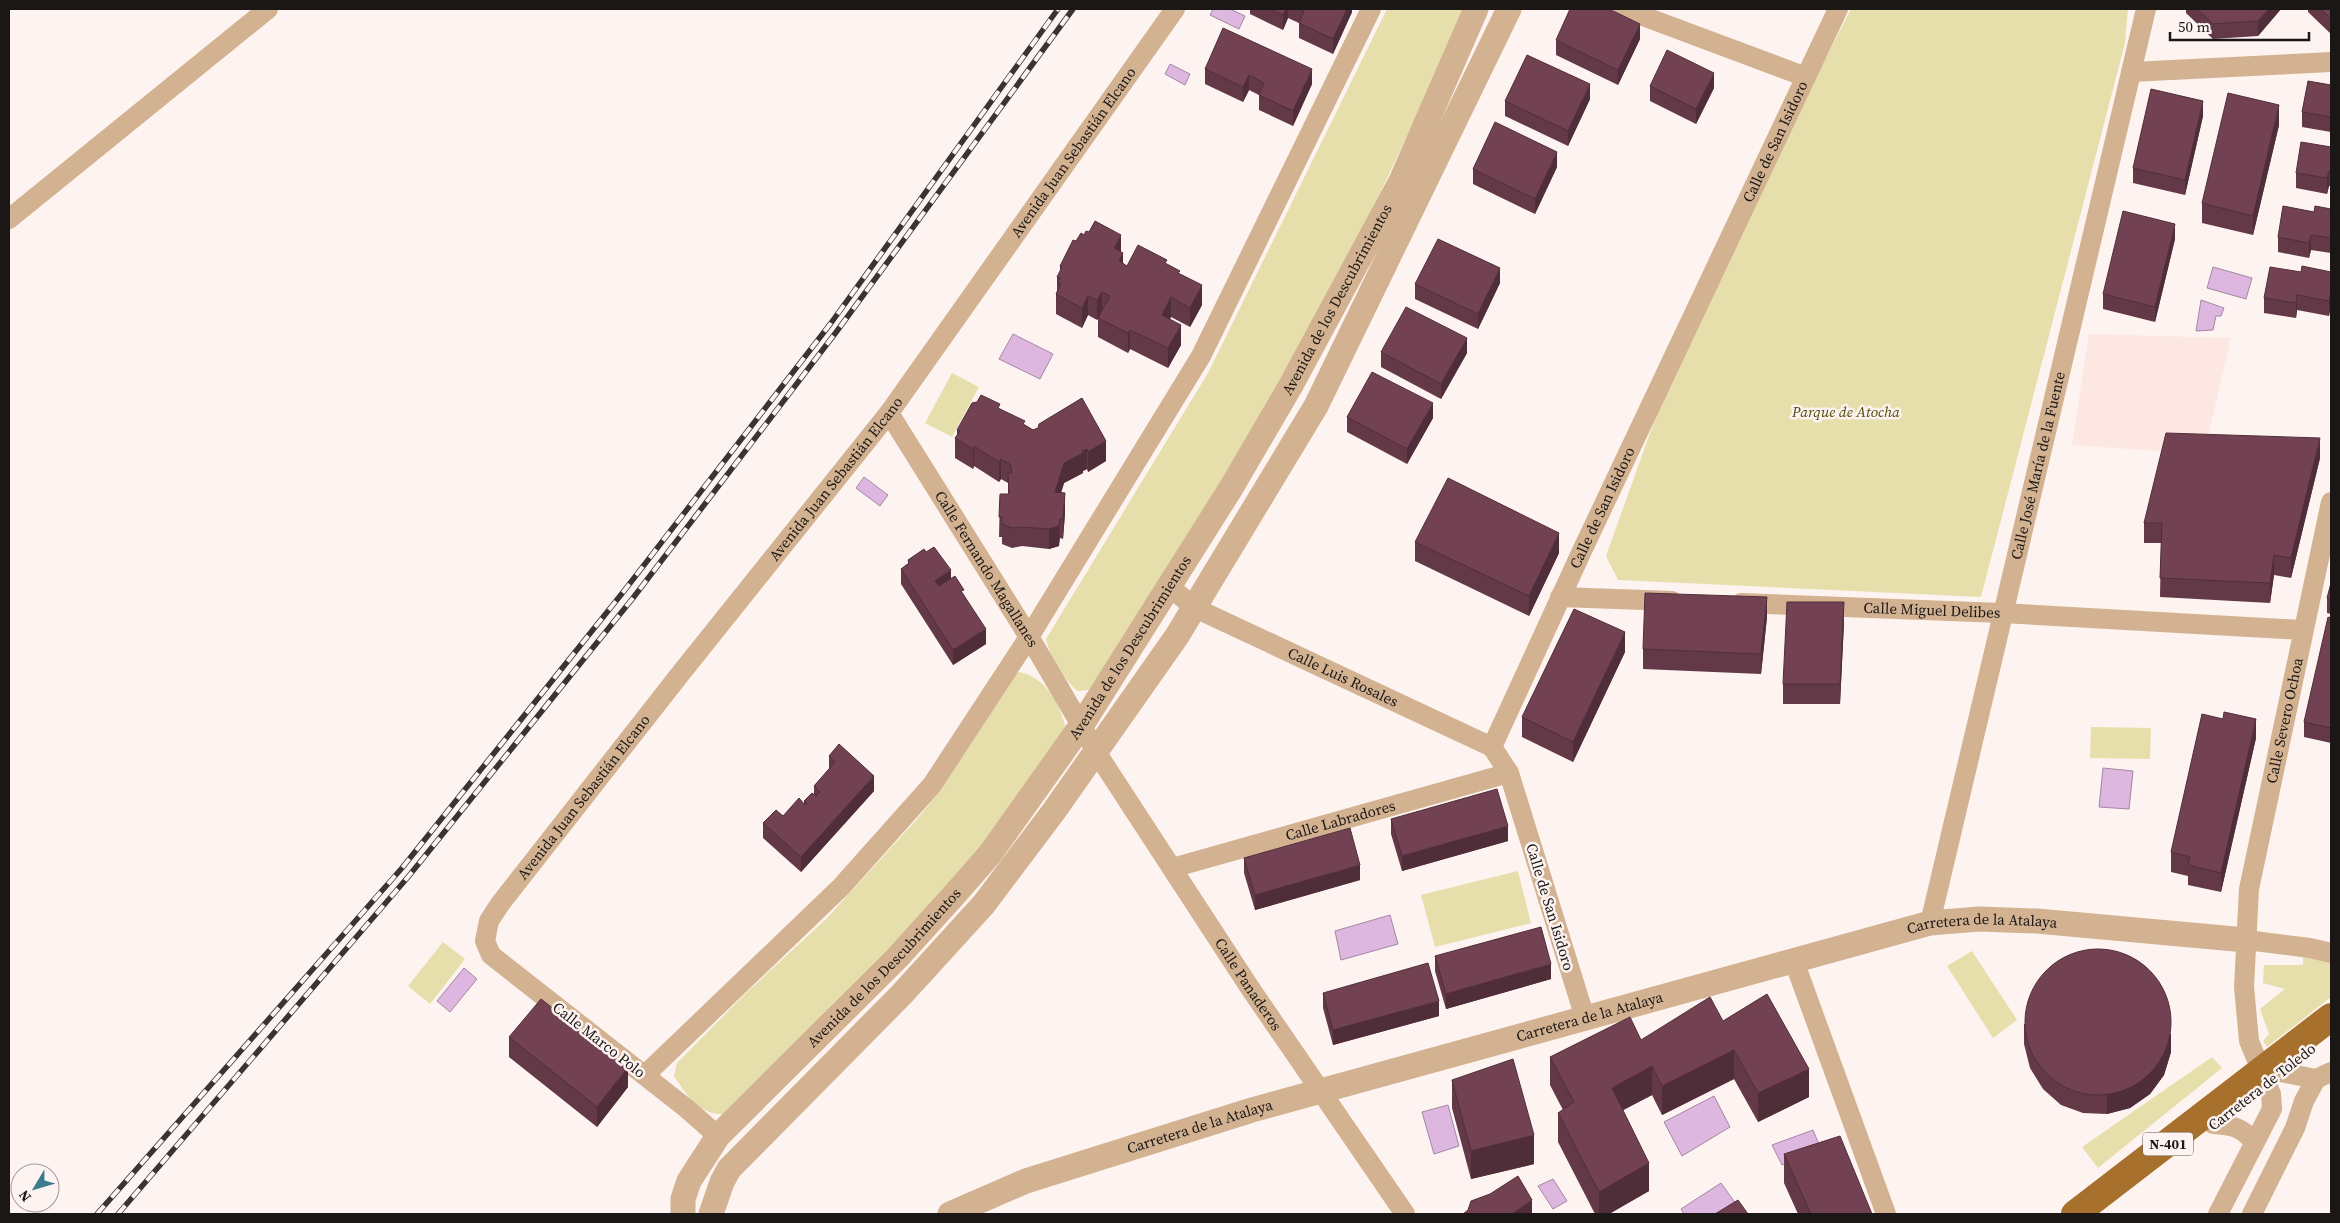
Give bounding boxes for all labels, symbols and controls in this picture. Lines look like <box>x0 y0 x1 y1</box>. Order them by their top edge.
scale bar <box>2170 10 2309 42</box>
text: 50 m <box>2178 16 2210 37</box>
street label: Avenida Juan Sebastián Elcano <box>1005 63 1141 242</box>
street label: Calle de San Isidoro <box>1737 77 1813 206</box>
street label: Avenida de los Descubrimientos <box>1277 200 1397 399</box>
street label: Calle José María de la Fuente <box>2005 369 2070 562</box>
street label: Avenida Juan Sebastián Elcano <box>764 392 907 565</box>
park label: Parque de Atocha <box>1791 401 1900 422</box>
street label: Calle de San Isidoro <box>1564 443 1640 572</box>
street label: Calle Fernando Magallanes <box>930 487 1044 651</box>
street label: Avenida de los Descubrimientos <box>1064 551 1196 744</box>
street label: Calle Miguel Delibes <box>1863 597 2001 623</box>
street label: Calle Luis Rosales <box>1284 642 1402 712</box>
street label: Calle Severo Ochoa <box>2261 655 2308 785</box>
street label: Avenida Juan Sebastián Elcano <box>512 710 655 884</box>
street label: Calle Labradores <box>1283 795 1398 846</box>
street label: Calle de San Isidoro <box>1521 841 1580 973</box>
street label: Avenida de los Descubrimientos <box>802 883 966 1052</box>
street label: Carretera de la Atalaya <box>1904 908 2059 939</box>
street label: Calle Panaderos <box>1210 934 1287 1035</box>
street label: Carretera de la Atalaya <box>1514 986 1666 1047</box>
street label: Calle Marco Polo <box>548 997 650 1083</box>
street label: Carretera de Toledo <box>2203 1038 2320 1135</box>
street label: Carretera de la Atalaya <box>1124 1094 1275 1159</box>
road number: N-401 <box>2143 1132 2193 1156</box>
north arrow <box>10 1163 60 1213</box>
text: N <box>14 1186 36 1206</box>

